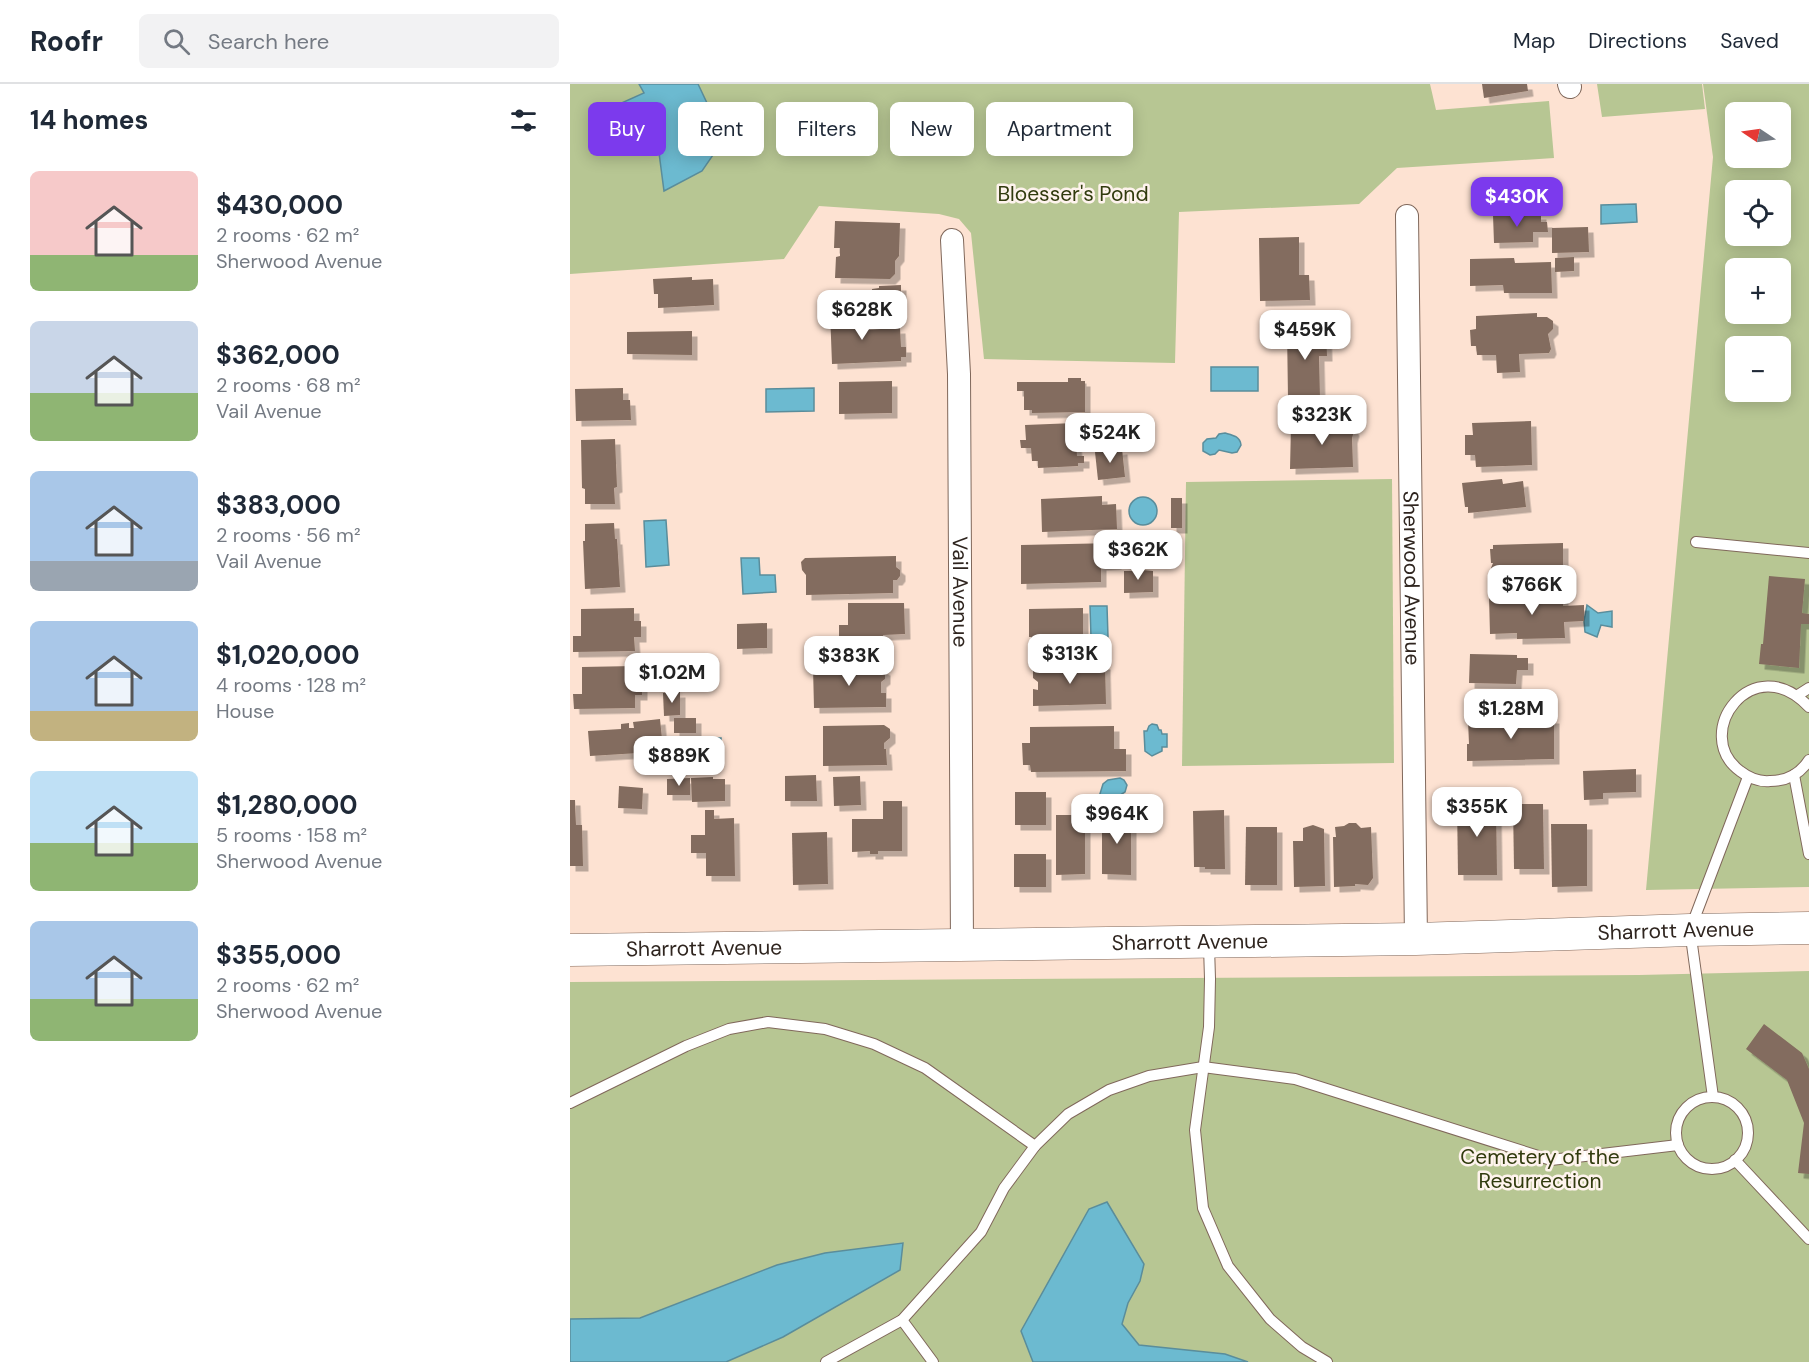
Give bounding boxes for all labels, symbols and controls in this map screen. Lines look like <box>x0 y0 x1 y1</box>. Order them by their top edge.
search box <box>139 14 559 68</box>
text: Roofr <box>30 23 103 60</box>
icon: search <box>160 25 193 58</box>
text: Search here <box>208 27 329 56</box>
text: Map <box>1513 27 1555 55</box>
text: Directions <box>1588 27 1687 55</box>
text: Saved <box>1720 27 1779 55</box>
chip: Buy <box>588 102 666 156</box>
chip: Rent <box>678 102 764 156</box>
chip: Filters <box>776 102 878 156</box>
chip: New <box>890 102 974 156</box>
chip: Apartment <box>986 102 1133 156</box>
north arrow <box>1725 102 1791 168</box>
map controls <box>1725 102 1791 402</box>
text: 14 homes <box>30 103 148 137</box>
icon: filters <box>507 104 540 137</box>
pin: $430K <box>1475 177 1559 228</box>
park label: Bloesser's Pond <box>997 180 1149 208</box>
button: locate <box>1725 180 1791 246</box>
text: $430K <box>1485 183 1549 209</box>
text: $430,000 <box>216 188 343 222</box>
icon: home <box>78 195 150 267</box>
text: 2 rooms · 62 m² <box>216 222 359 248</box>
text: Sherwood Avenue <box>216 248 382 274</box>
button: + <box>1725 258 1791 324</box>
pin: $628K <box>820 290 904 341</box>
text: $628K <box>831 296 893 322</box>
pin: $459K <box>1263 310 1347 361</box>
text: $459K <box>1274 316 1336 342</box>
button: − <box>1725 336 1791 402</box>
text: $362,000 <box>216 338 340 372</box>
icon: home <box>78 345 150 417</box>
text: 2 rooms · 68 m² <box>216 372 361 398</box>
pin: $323K <box>1280 395 1364 446</box>
text: Vail Avenue <box>216 398 322 424</box>
text: $323K <box>1292 401 1352 427</box>
pin: $524K <box>1068 413 1152 464</box>
text: $524K <box>1079 419 1141 445</box>
text: $383,000 <box>216 488 341 522</box>
street label: Sherwood Avenue <box>1396 490 1427 666</box>
icon: home <box>78 495 150 567</box>
text: 2 rooms · 56 m² <box>216 522 361 548</box>
pin: $362K <box>1096 530 1180 581</box>
street label: Vail Avenue <box>946 536 974 647</box>
text: $362K <box>1107 536 1169 562</box>
text: Vail Avenue <box>216 548 322 574</box>
pin: $766K <box>1490 565 1574 616</box>
text: $766K <box>1501 571 1563 597</box>
pin: $313K <box>1028 634 1112 685</box>
pin: $383K <box>807 636 891 687</box>
text: $1,020,000 <box>216 638 360 672</box>
text: $313K <box>1042 640 1098 666</box>
text: $383K <box>818 642 880 668</box>
icon: home <box>78 645 150 717</box>
pin: $1.02M <box>623 653 721 704</box>
text: $1.02M <box>639 659 705 685</box>
text: 4 rooms · 128 m² <box>216 672 366 698</box>
pin: $1.28M <box>1462 689 1560 740</box>
text: $1.28M <box>1478 695 1544 721</box>
text: House <box>216 698 274 724</box>
pin: $889K <box>637 736 721 787</box>
text: $889K <box>648 742 710 768</box>
pin: $355K <box>1435 787 1519 838</box>
text: $1,280,000 <box>216 788 358 822</box>
text: $355K <box>1446 793 1508 819</box>
pin: $964K <box>1075 794 1159 845</box>
icon: home <box>78 795 150 867</box>
text: $964K <box>1085 800 1149 826</box>
text: 5 rooms · 158 m² <box>216 822 367 848</box>
text: Sherwood Avenue <box>216 848 382 874</box>
street label: Sharrott Avenue <box>1597 915 1754 947</box>
street label: Sharrott Avenue <box>1112 927 1268 957</box>
street label: Sharrott Avenue <box>626 933 782 963</box>
text: $355,000 <box>216 938 341 972</box>
icon: home <box>78 945 150 1017</box>
text: 2 rooms · 62 m² <box>216 972 359 998</box>
text: Sherwood Avenue <box>216 998 382 1024</box>
park label: Cemetery of the Resurrection <box>1460 1143 1620 1195</box>

